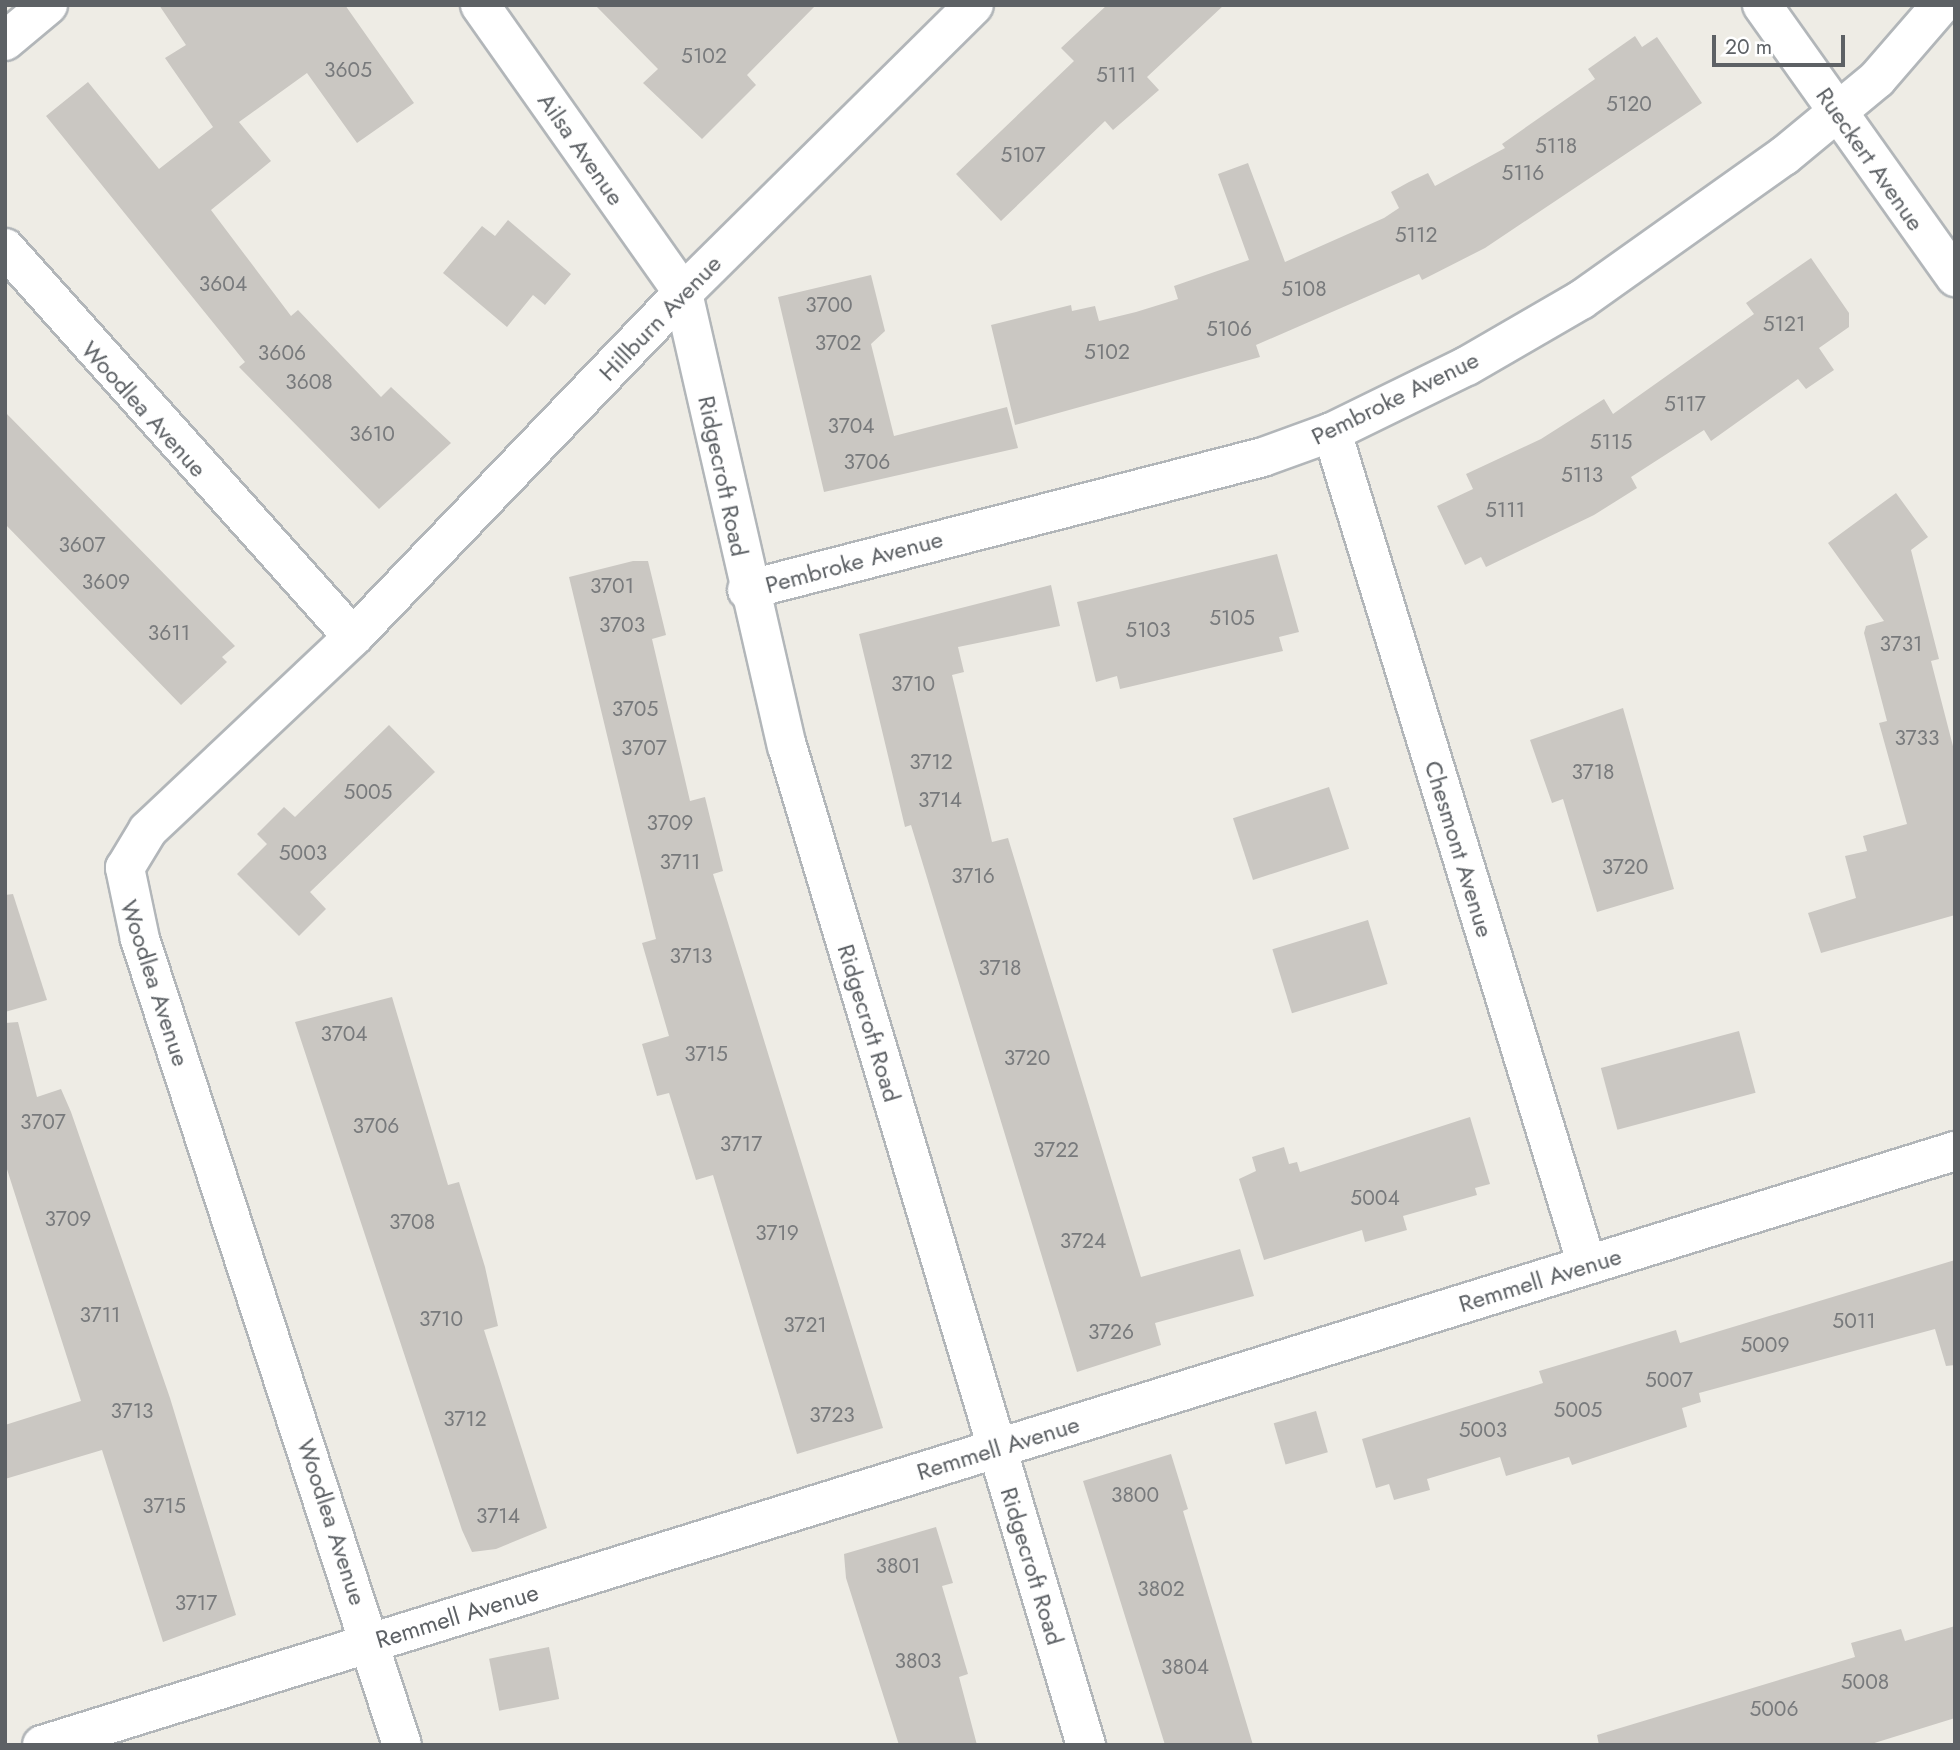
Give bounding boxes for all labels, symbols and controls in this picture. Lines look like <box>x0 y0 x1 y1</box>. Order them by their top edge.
scale bar <box>1715 21 1848 65</box>
text: 20 m <box>1725 32 1772 62</box>
house number: 5102 <box>681 43 727 69</box>
house number: 3605 <box>324 57 372 83</box>
house number: 5111 <box>1096 62 1136 88</box>
street label: Rueckert Avenue <box>1810 82 1930 236</box>
street label: Ailsa Avenue <box>532 87 630 211</box>
house number: 5120 <box>1606 91 1652 117</box>
house number: 5118 <box>1535 133 1577 159</box>
house number: 5107 <box>1001 142 1045 168</box>
house number: 5116 <box>1502 160 1544 186</box>
house number: 5112 <box>1395 222 1437 248</box>
street label: Hillburn Avenue <box>593 249 727 387</box>
house number: 3604 <box>199 271 247 297</box>
house number: 5108 <box>1281 276 1327 302</box>
house number: 3700 <box>805 292 853 318</box>
house number: 5121 <box>1763 311 1805 337</box>
house number: 5106 <box>1206 316 1252 342</box>
house number: 3702 <box>815 330 861 356</box>
street label: Woodlea Avenue <box>75 335 213 483</box>
house number: 5102 <box>1084 339 1130 365</box>
house number: 3606 <box>258 340 306 366</box>
street label: Pembroke Avenue <box>1307 345 1483 451</box>
house number: 3608 <box>285 369 333 395</box>
house number: 5117 <box>1664 391 1706 417</box>
street label: Ridgecroft Road <box>692 393 754 559</box>
house number: 3704 <box>827 413 875 439</box>
house number: 3610 <box>349 421 395 447</box>
house number: 5115 <box>1590 429 1632 455</box>
house number: 3706 <box>844 449 890 475</box>
house number: 5113 <box>1561 462 1603 488</box>
house number: 5111 <box>1485 497 1525 523</box>
street label: Pembroke Avenue <box>762 524 946 600</box>
house number: 3607 <box>58 532 106 558</box>
house number: 3609 <box>82 569 130 595</box>
house number: 3701 <box>590 573 634 599</box>
house number: 5105 <box>1209 605 1255 631</box>
house number: 3703 <box>599 612 645 638</box>
house number: 5103 <box>1125 617 1171 643</box>
house number: 3611 <box>148 620 190 646</box>
house number: 3731 <box>1879 631 1923 657</box>
house number: 3710 <box>891 671 935 697</box>
house number: 3705 <box>612 696 658 722</box>
house number: 3733 <box>1894 725 1940 751</box>
house number: 3707 <box>621 735 667 761</box>
house number: 3712 <box>909 749 953 775</box>
street label: Chesmont Avenue <box>1418 757 1500 941</box>
house number: 3718 <box>1571 759 1615 785</box>
house number: 5005 <box>344 779 392 805</box>
house number: 3714 <box>918 787 962 813</box>
house number: 3709 <box>647 810 693 836</box>
house number: 5003 <box>279 840 327 866</box>
house number: 3711 <box>659 849 701 875</box>
house number: 3720 <box>1602 854 1648 880</box>
house number: 3716 <box>951 863 995 889</box>
street label: Woodlea Avenue <box>115 896 195 1070</box>
street label: Ridgecroft Road <box>831 941 907 1105</box>
house number: 3713 <box>669 943 713 969</box>
house number: 3718 <box>978 955 1022 981</box>
house number: 3704 <box>320 1021 368 1047</box>
house number: 3715 <box>684 1041 728 1067</box>
house number: 3720 <box>1004 1045 1050 1071</box>
house number: 3707 <box>20 1109 66 1135</box>
house number: 3706 <box>353 1113 399 1139</box>
house number: 3717 <box>720 1131 762 1157</box>
house number: 3722 <box>1033 1137 1079 1163</box>
house number: 5004 <box>1350 1185 1400 1211</box>
house number: 3709 <box>45 1206 91 1232</box>
house number: 3708 <box>389 1209 435 1235</box>
house number: 3719 <box>755 1220 799 1246</box>
house number: 3724 <box>1060 1228 1106 1254</box>
street label: Remmell Avenue <box>1455 1242 1625 1318</box>
house number: 3711 <box>79 1302 121 1328</box>
house number: 3710 <box>419 1306 463 1332</box>
house number: 5011 <box>1832 1308 1876 1334</box>
house number: 3721 <box>783 1312 827 1338</box>
house number: 3726 <box>1088 1319 1134 1345</box>
house number: 5009 <box>1740 1332 1790 1358</box>
house number: 5007 <box>1645 1367 1693 1393</box>
house number: 5005 <box>1554 1397 1602 1423</box>
house number: 3713 <box>110 1398 154 1424</box>
house number: 3723 <box>809 1402 855 1428</box>
house number: 3712 <box>443 1406 487 1432</box>
street label: Remmell Avenue <box>913 1410 1083 1486</box>
house number: 5003 <box>1459 1417 1507 1443</box>
street label: Woodlea Avenue <box>292 1435 372 1609</box>
house number: 3800 <box>1111 1482 1159 1508</box>
street label: Ridgecroft Road <box>994 1484 1070 1648</box>
house number: 3715 <box>142 1493 186 1519</box>
house number: 3714 <box>476 1503 520 1529</box>
house number: 3801 <box>876 1553 920 1579</box>
house number: 3802 <box>1137 1576 1185 1602</box>
street label: Remmell Avenue <box>372 1578 542 1654</box>
house number: 3717 <box>175 1590 217 1616</box>
house number: 3803 <box>895 1648 941 1674</box>
house number: 3804 <box>1161 1654 1209 1680</box>
house number: 5008 <box>1841 1669 1889 1695</box>
house number: 5006 <box>1749 1696 1799 1722</box>

